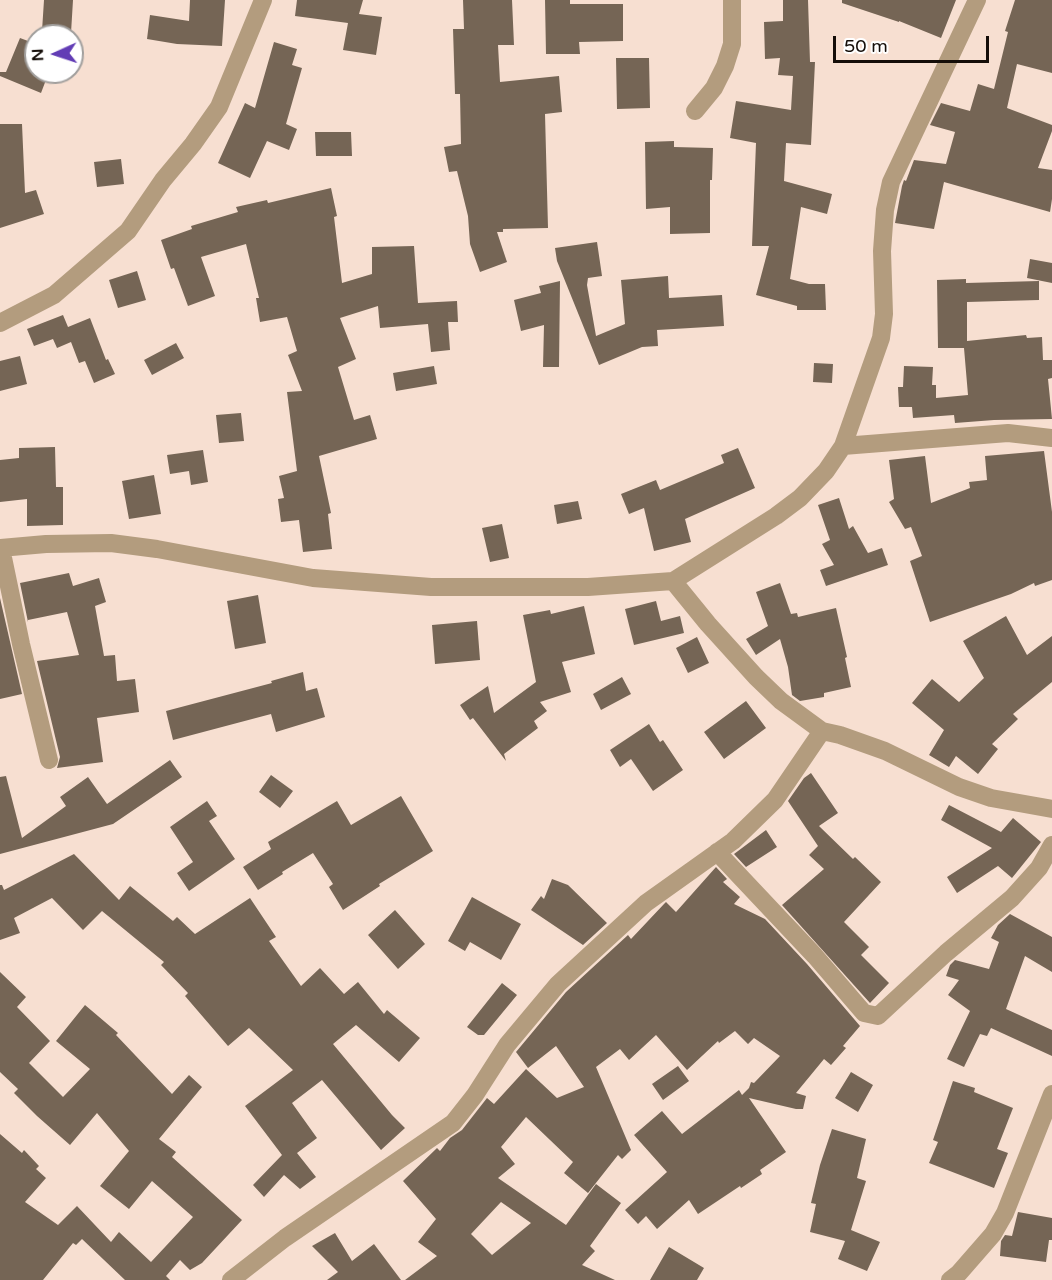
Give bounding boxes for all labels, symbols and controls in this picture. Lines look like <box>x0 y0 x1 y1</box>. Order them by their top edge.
north arrow <box>24 24 84 84</box>
scale bar <box>836 24 992 62</box>
text: 50 m <box>844 35 888 57</box>
text: N <box>28 48 48 62</box>

